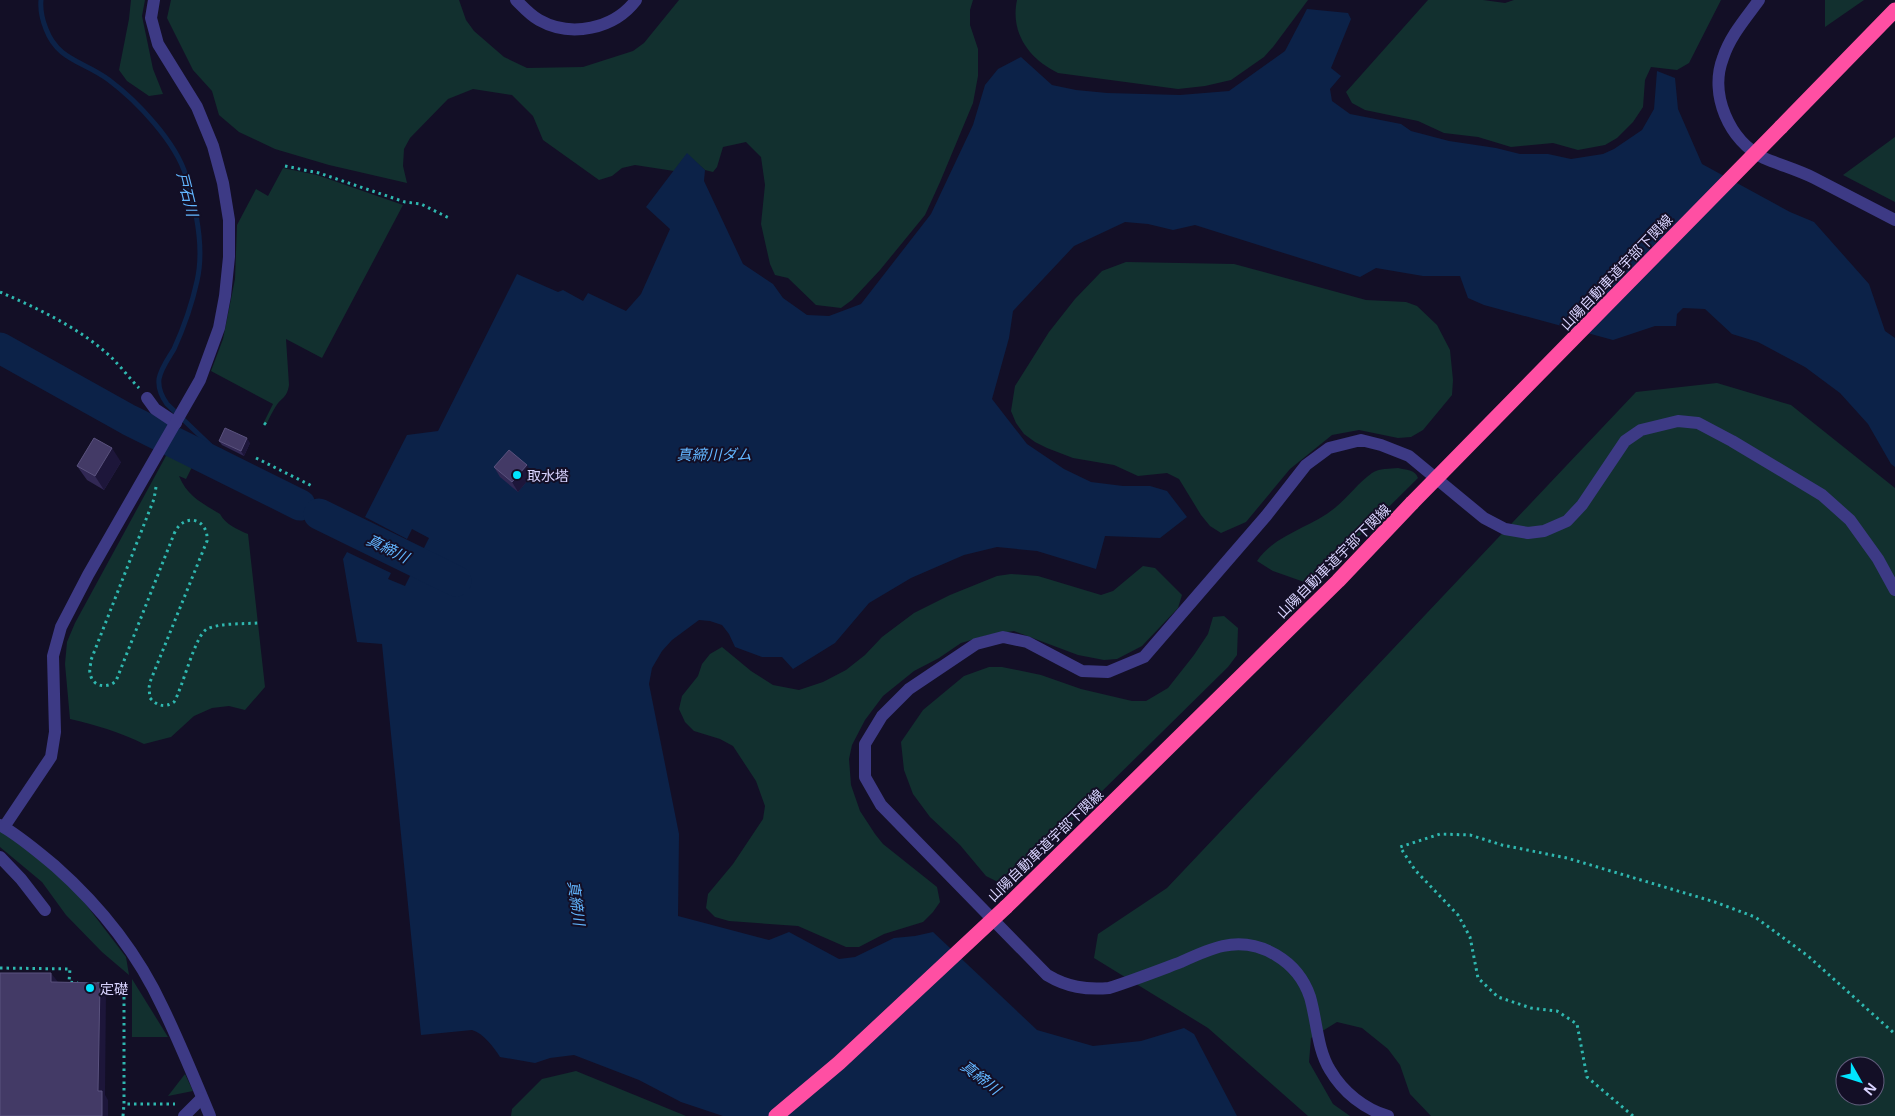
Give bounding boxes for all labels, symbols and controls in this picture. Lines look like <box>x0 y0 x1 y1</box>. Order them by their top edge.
water label: 戸石川 <box>173 170 204 220</box>
street label: 山陽自動車道宇部下関線 <box>1556 210 1676 334</box>
water label: 真締川ダム <box>676 444 752 464</box>
place label: 取水塔 <box>527 466 569 485</box>
marker: 取水塔 <box>511 469 523 481</box>
street label: 山陽自動車道宇部下関線 <box>1272 500 1394 622</box>
water label: 真締川 <box>363 529 414 568</box>
street label: 山陽自動車道宇部下関線 <box>983 785 1107 905</box>
water label: 真締川 <box>564 879 590 929</box>
place label: 定礎 <box>100 979 128 998</box>
marker: 定礎 <box>84 982 96 994</box>
water label: 真締川 <box>957 1055 1006 1100</box>
north arrow <box>1835 1056 1885 1106</box>
text: N <box>1860 1079 1881 1100</box>

